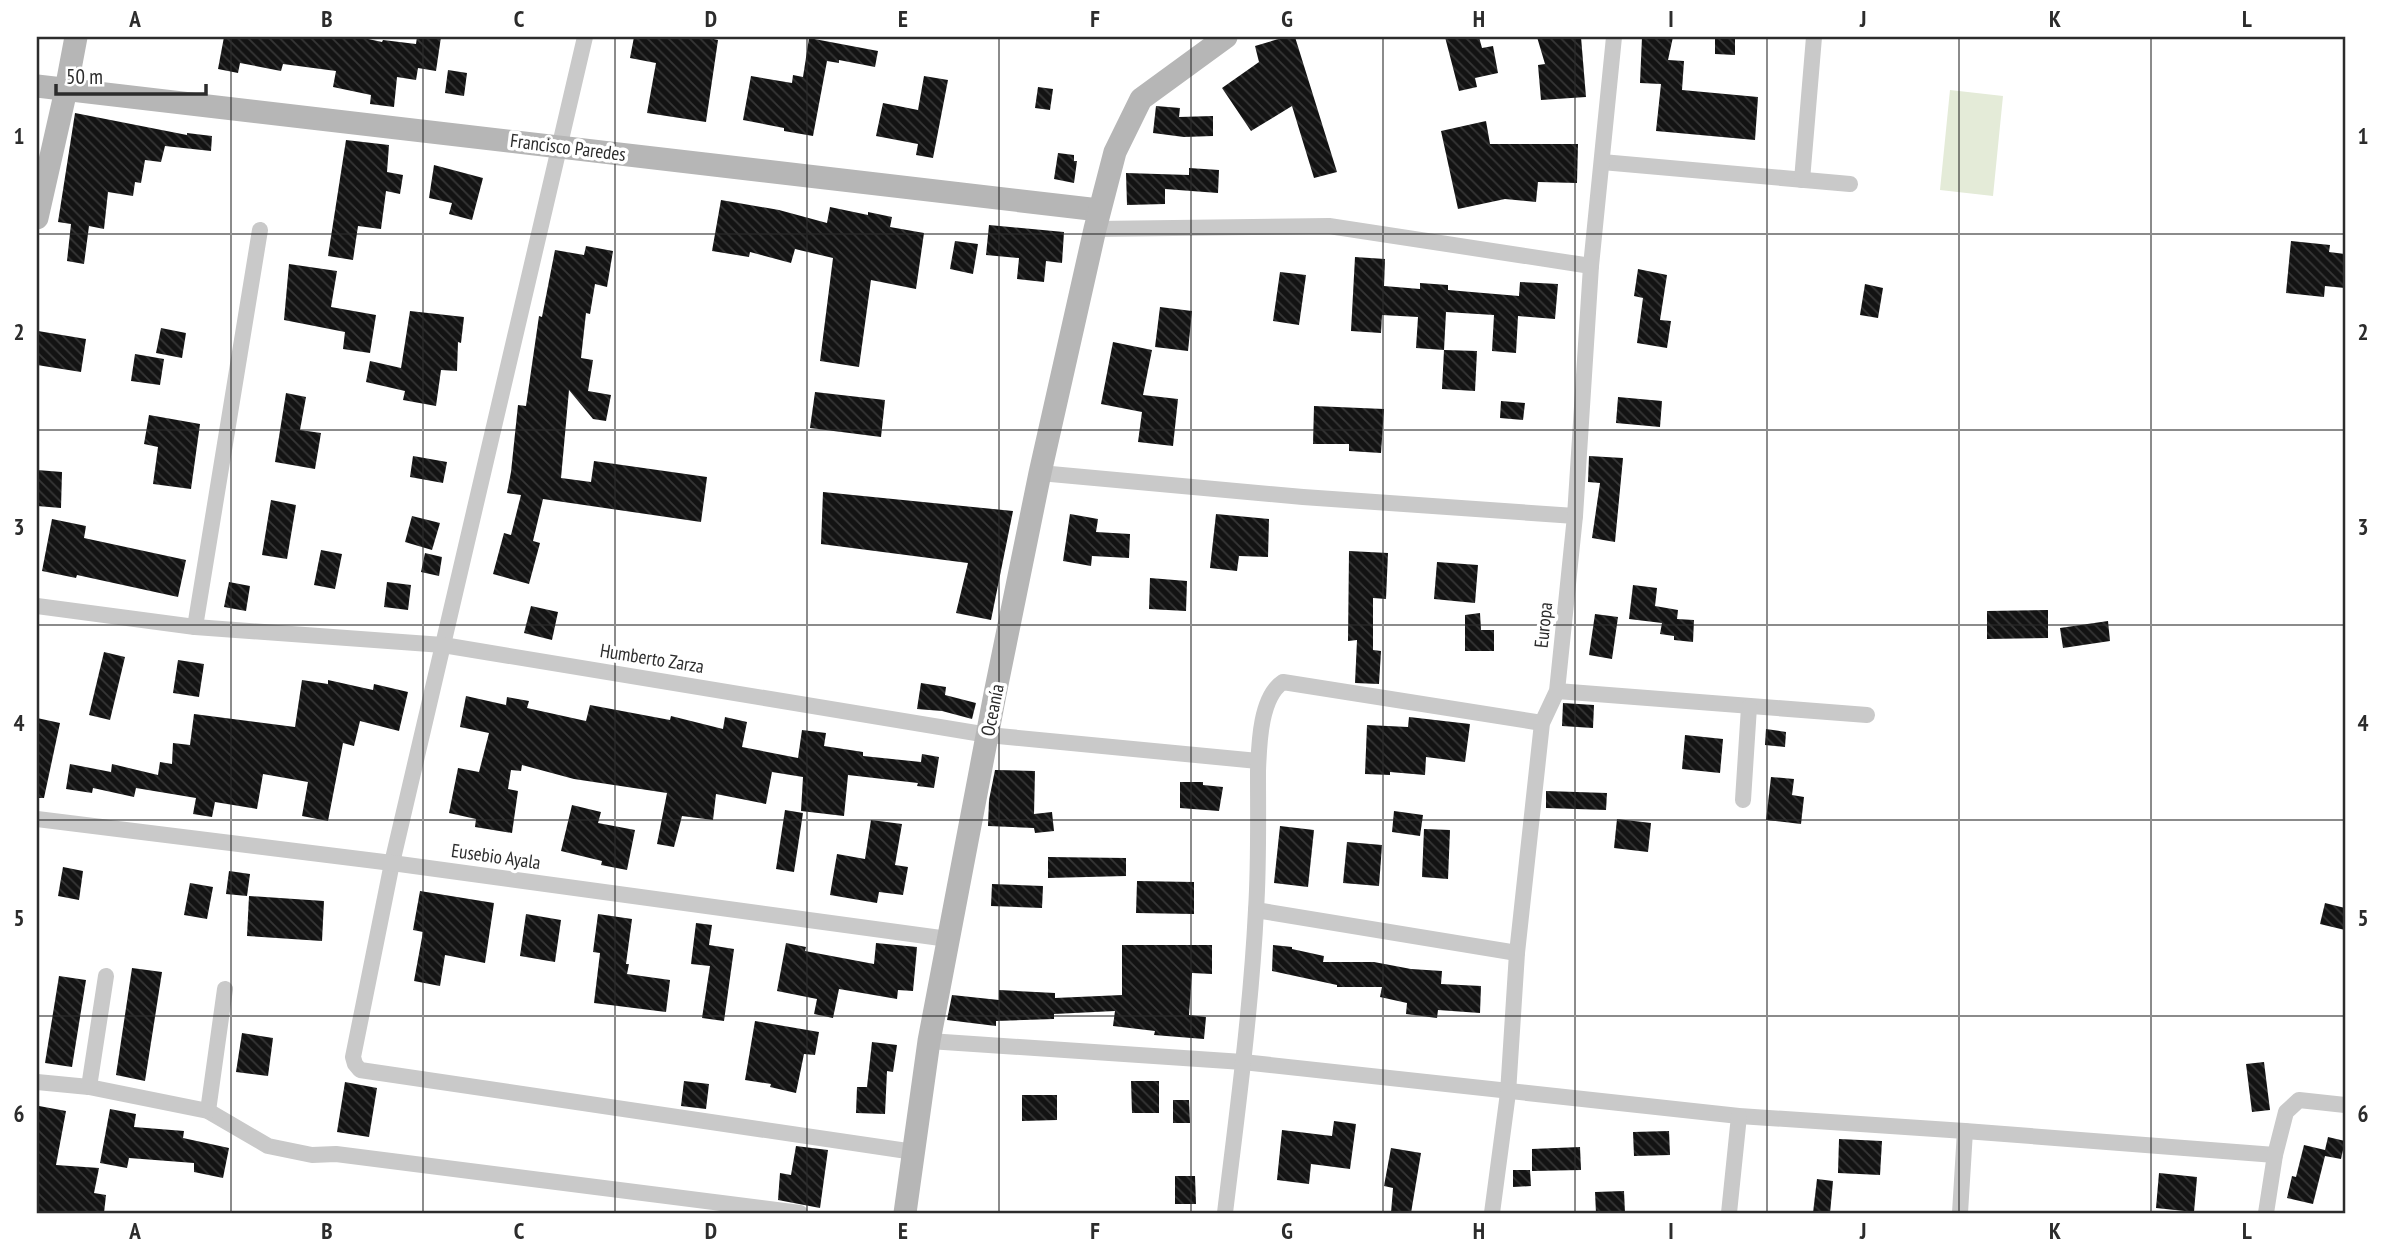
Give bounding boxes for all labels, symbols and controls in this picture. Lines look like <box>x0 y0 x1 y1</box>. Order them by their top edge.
text: A <box>128 4 141 33</box>
text: B <box>321 4 333 33</box>
text: C <box>514 4 525 33</box>
text: D <box>705 4 717 33</box>
text: E <box>898 4 908 33</box>
text: F <box>1090 4 1100 33</box>
text: G <box>1281 4 1293 33</box>
text: H <box>1473 4 1485 33</box>
text: I <box>1668 4 1674 33</box>
text: J <box>1859 4 1866 33</box>
text: K <box>2049 4 2061 33</box>
text: L <box>2242 4 2252 33</box>
scale bar <box>56 52 206 96</box>
text: 50 m <box>66 63 103 90</box>
text: 1 <box>14 121 25 150</box>
text: 1 <box>2358 121 2369 150</box>
street label: Francisco Paredes <box>509 128 627 166</box>
text: 2 <box>14 317 25 346</box>
text: 2 <box>2358 317 2369 346</box>
text: 3 <box>14 512 25 541</box>
text: 3 <box>2358 512 2369 541</box>
street label: Europa <box>1529 601 1557 649</box>
street label: Humberto Zarza <box>598 638 706 678</box>
street label: Oceanía <box>975 682 1009 738</box>
text: 4 <box>14 708 25 737</box>
text: 4 <box>2358 708 2369 737</box>
street label: Eusebio Ayala <box>450 838 542 874</box>
text: 5 <box>14 903 25 932</box>
text: 5 <box>2358 903 2369 932</box>
text: 6 <box>14 1099 25 1128</box>
text: 6 <box>2358 1099 2369 1128</box>
text: A <box>128 1216 141 1245</box>
text: B <box>321 1216 333 1245</box>
text: C <box>514 1216 525 1245</box>
text: D <box>705 1216 717 1245</box>
text: E <box>898 1216 908 1245</box>
text: F <box>1090 1216 1100 1245</box>
text: G <box>1281 1216 1293 1245</box>
text: H <box>1473 1216 1485 1245</box>
text: I <box>1668 1216 1674 1245</box>
text: J <box>1859 1216 1866 1245</box>
text: K <box>2049 1216 2061 1245</box>
text: L <box>2242 1216 2252 1245</box>

